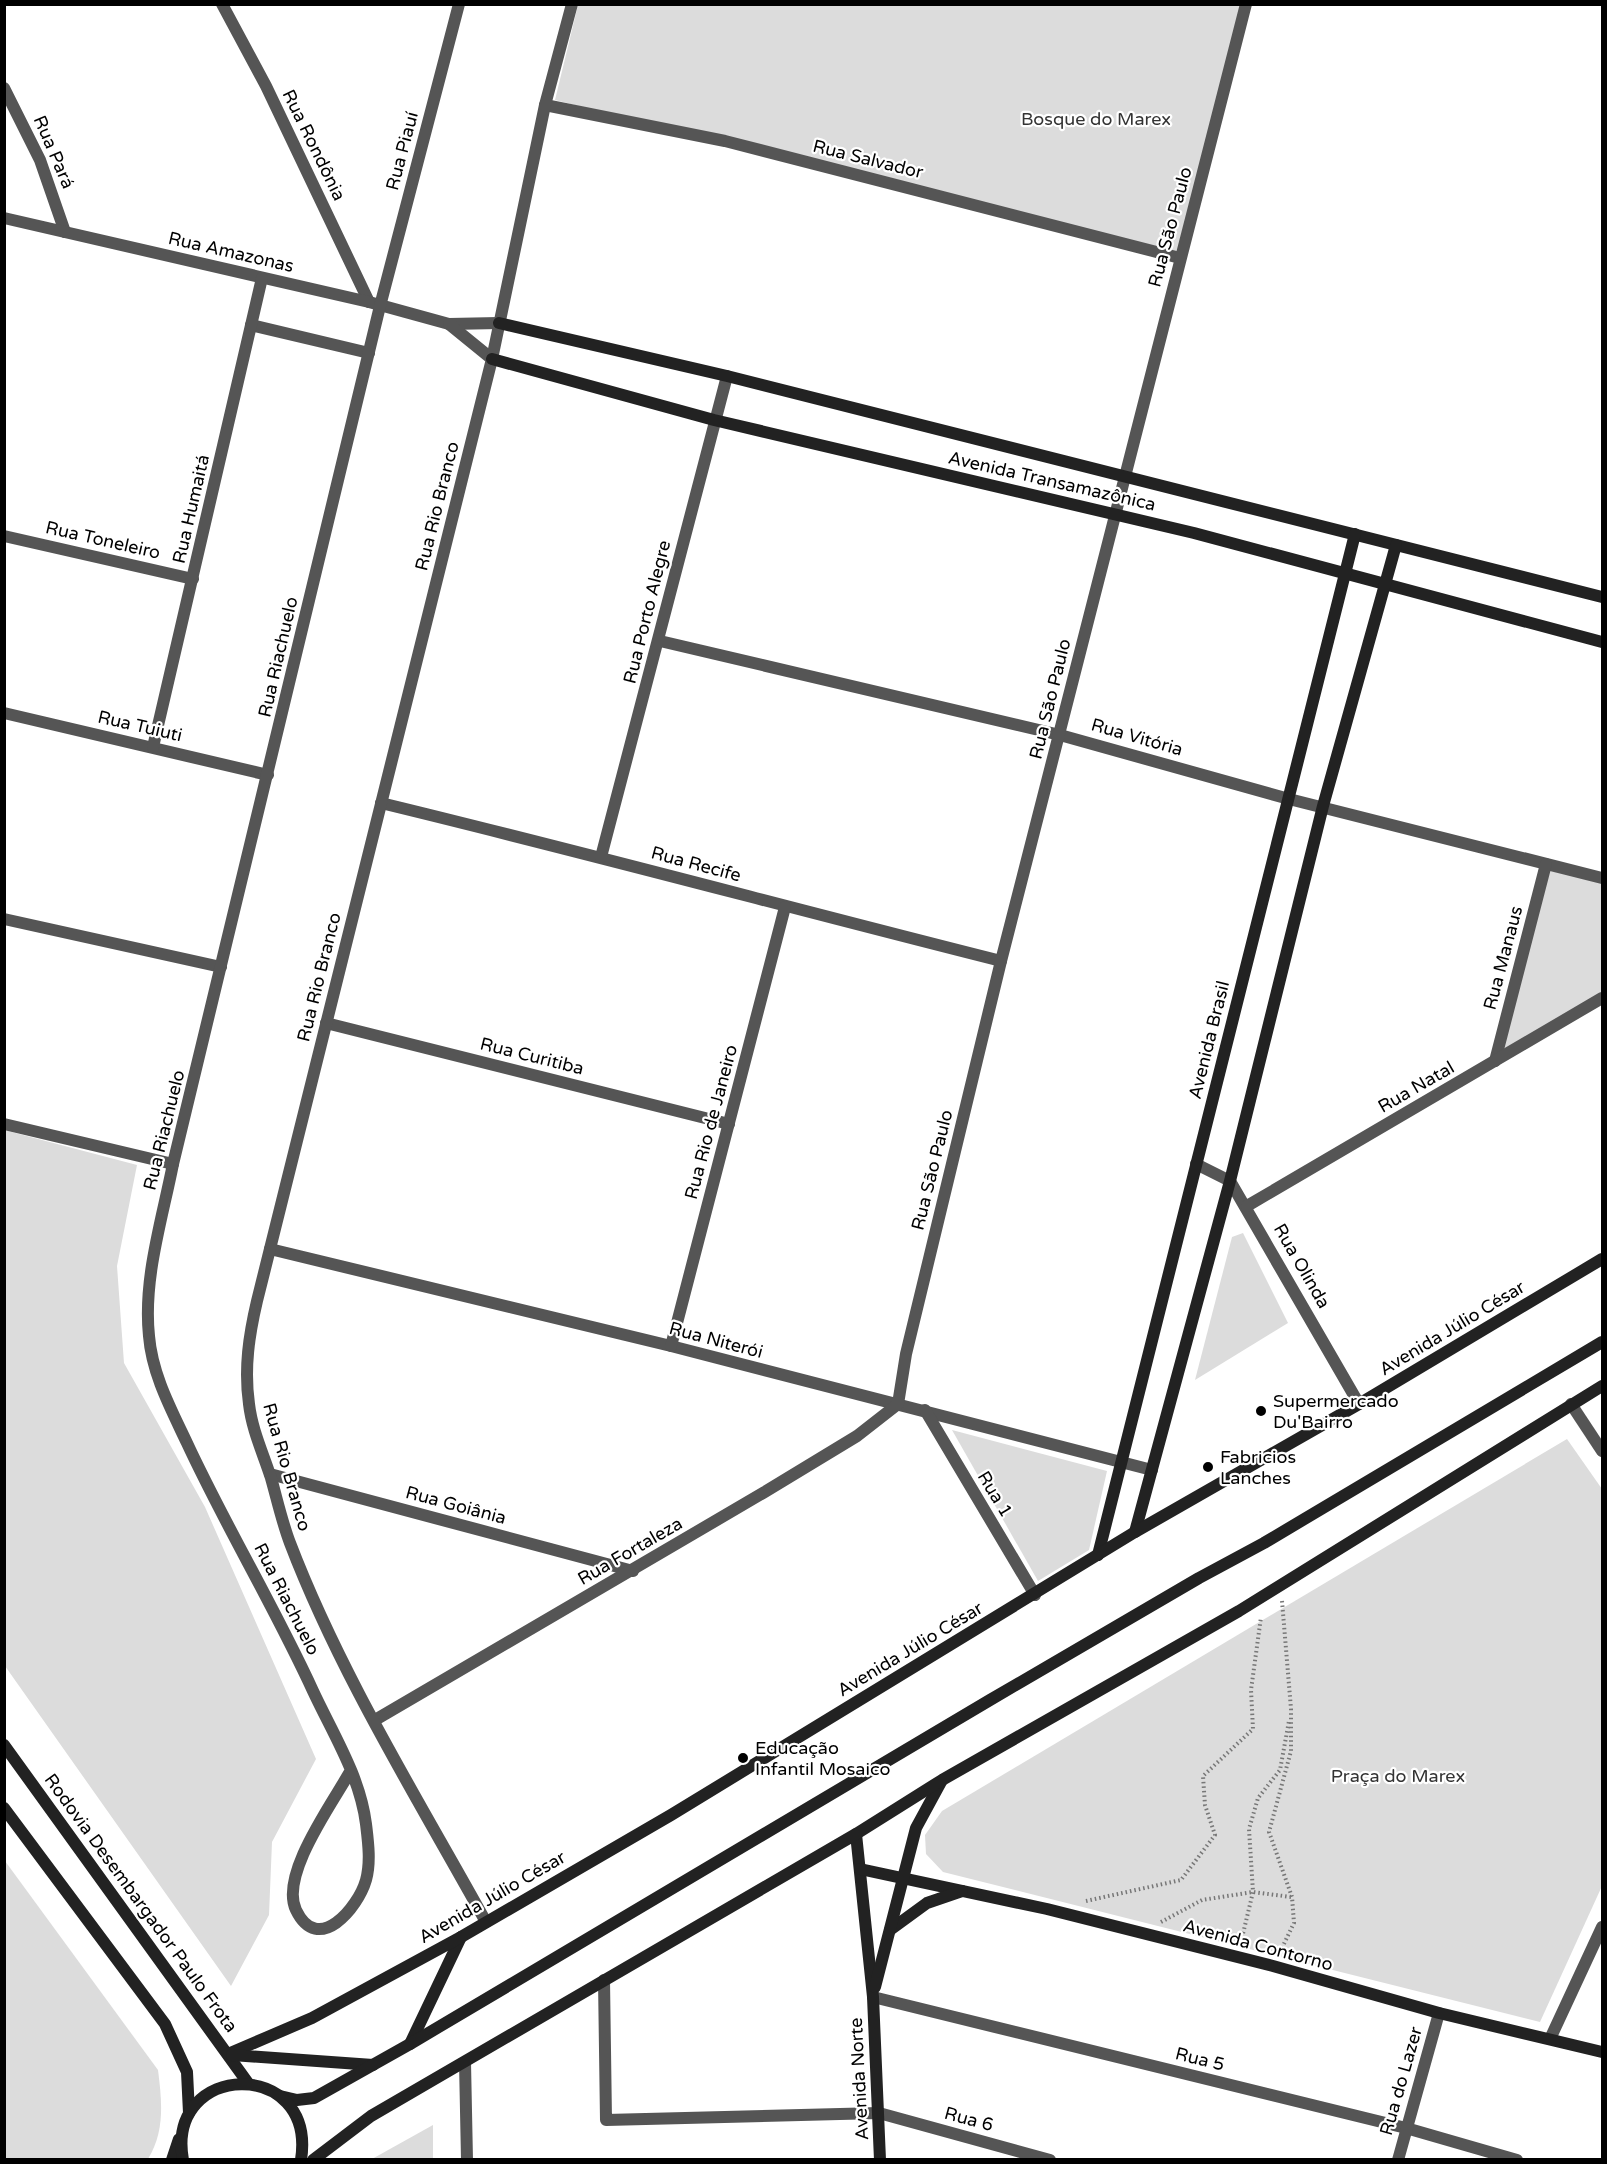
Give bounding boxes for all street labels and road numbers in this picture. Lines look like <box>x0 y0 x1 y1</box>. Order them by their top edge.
street label: Rua Rondônia <box>278 86 350 204</box>
street label: Rua Piauí <box>381 109 423 193</box>
street label: Rua Pará <box>29 112 79 192</box>
street label: Rua Salvador <box>811 135 926 183</box>
street label: Rua São Paulo <box>1143 164 1197 289</box>
street label: Rua Amazonas <box>166 227 296 277</box>
street label: Rua Rio Branco <box>410 439 464 573</box>
street label: Avenida Transamazônica <box>946 446 1158 516</box>
street label: Rua Humaitá <box>168 452 214 566</box>
street label: Rua Toneleiro <box>43 516 163 564</box>
street label: Rua Porto Alegre <box>619 538 675 686</box>
street label: Rua Riachuelo <box>253 595 303 719</box>
street label: Rua São Paulo <box>1024 636 1076 762</box>
street label: Rua Tuiuti <box>96 706 184 746</box>
street label: Rua Vitória <box>1089 713 1185 761</box>
street label: Rua Recife <box>649 841 743 887</box>
street label: Rua Manaus <box>1479 904 1527 1012</box>
street label: Rua Rio Branco <box>292 910 346 1044</box>
street label: Avenida Brasil <box>1184 979 1234 1101</box>
street label: Rua Curitiba <box>478 1032 586 1080</box>
street label: Rua Rio de Janeiro <box>680 1042 742 1202</box>
street label: Rua Natal <box>1374 1056 1458 1118</box>
street label: Rua Riachuelo <box>138 1068 190 1192</box>
street label: Rua São Paulo <box>906 1107 958 1233</box>
street label: Rua Olinda <box>1269 1220 1335 1312</box>
street label: Avenida Júlio César <box>1375 1276 1529 1380</box>
street label: Rua Niterói <box>667 1317 765 1363</box>
street label: Rua Rio Branco <box>258 1400 316 1534</box>
street label: Rua 1 <box>973 1467 1017 1521</box>
street label: Rua Goiânia <box>403 1481 509 1529</box>
street label: Rua Fortaleza <box>574 1512 686 1590</box>
street label: Rua Riachuelo <box>249 1539 325 1659</box>
street label: Avenida Júlio César <box>833 1597 987 1701</box>
street label: Rodovia Desembargador Paulo Frota <box>40 1769 242 2037</box>
street label: Avenida Júlio César <box>415 1846 569 1948</box>
street label: Avenida Contorno <box>1181 1914 1335 1976</box>
street label: Avenida Norte <box>845 2017 873 2141</box>
street label: Rua do Lazer <box>1375 2024 1427 2138</box>
street label: Rua 5 <box>1173 2042 1227 2076</box>
street label: Rua 6 <box>942 2102 996 2136</box>

